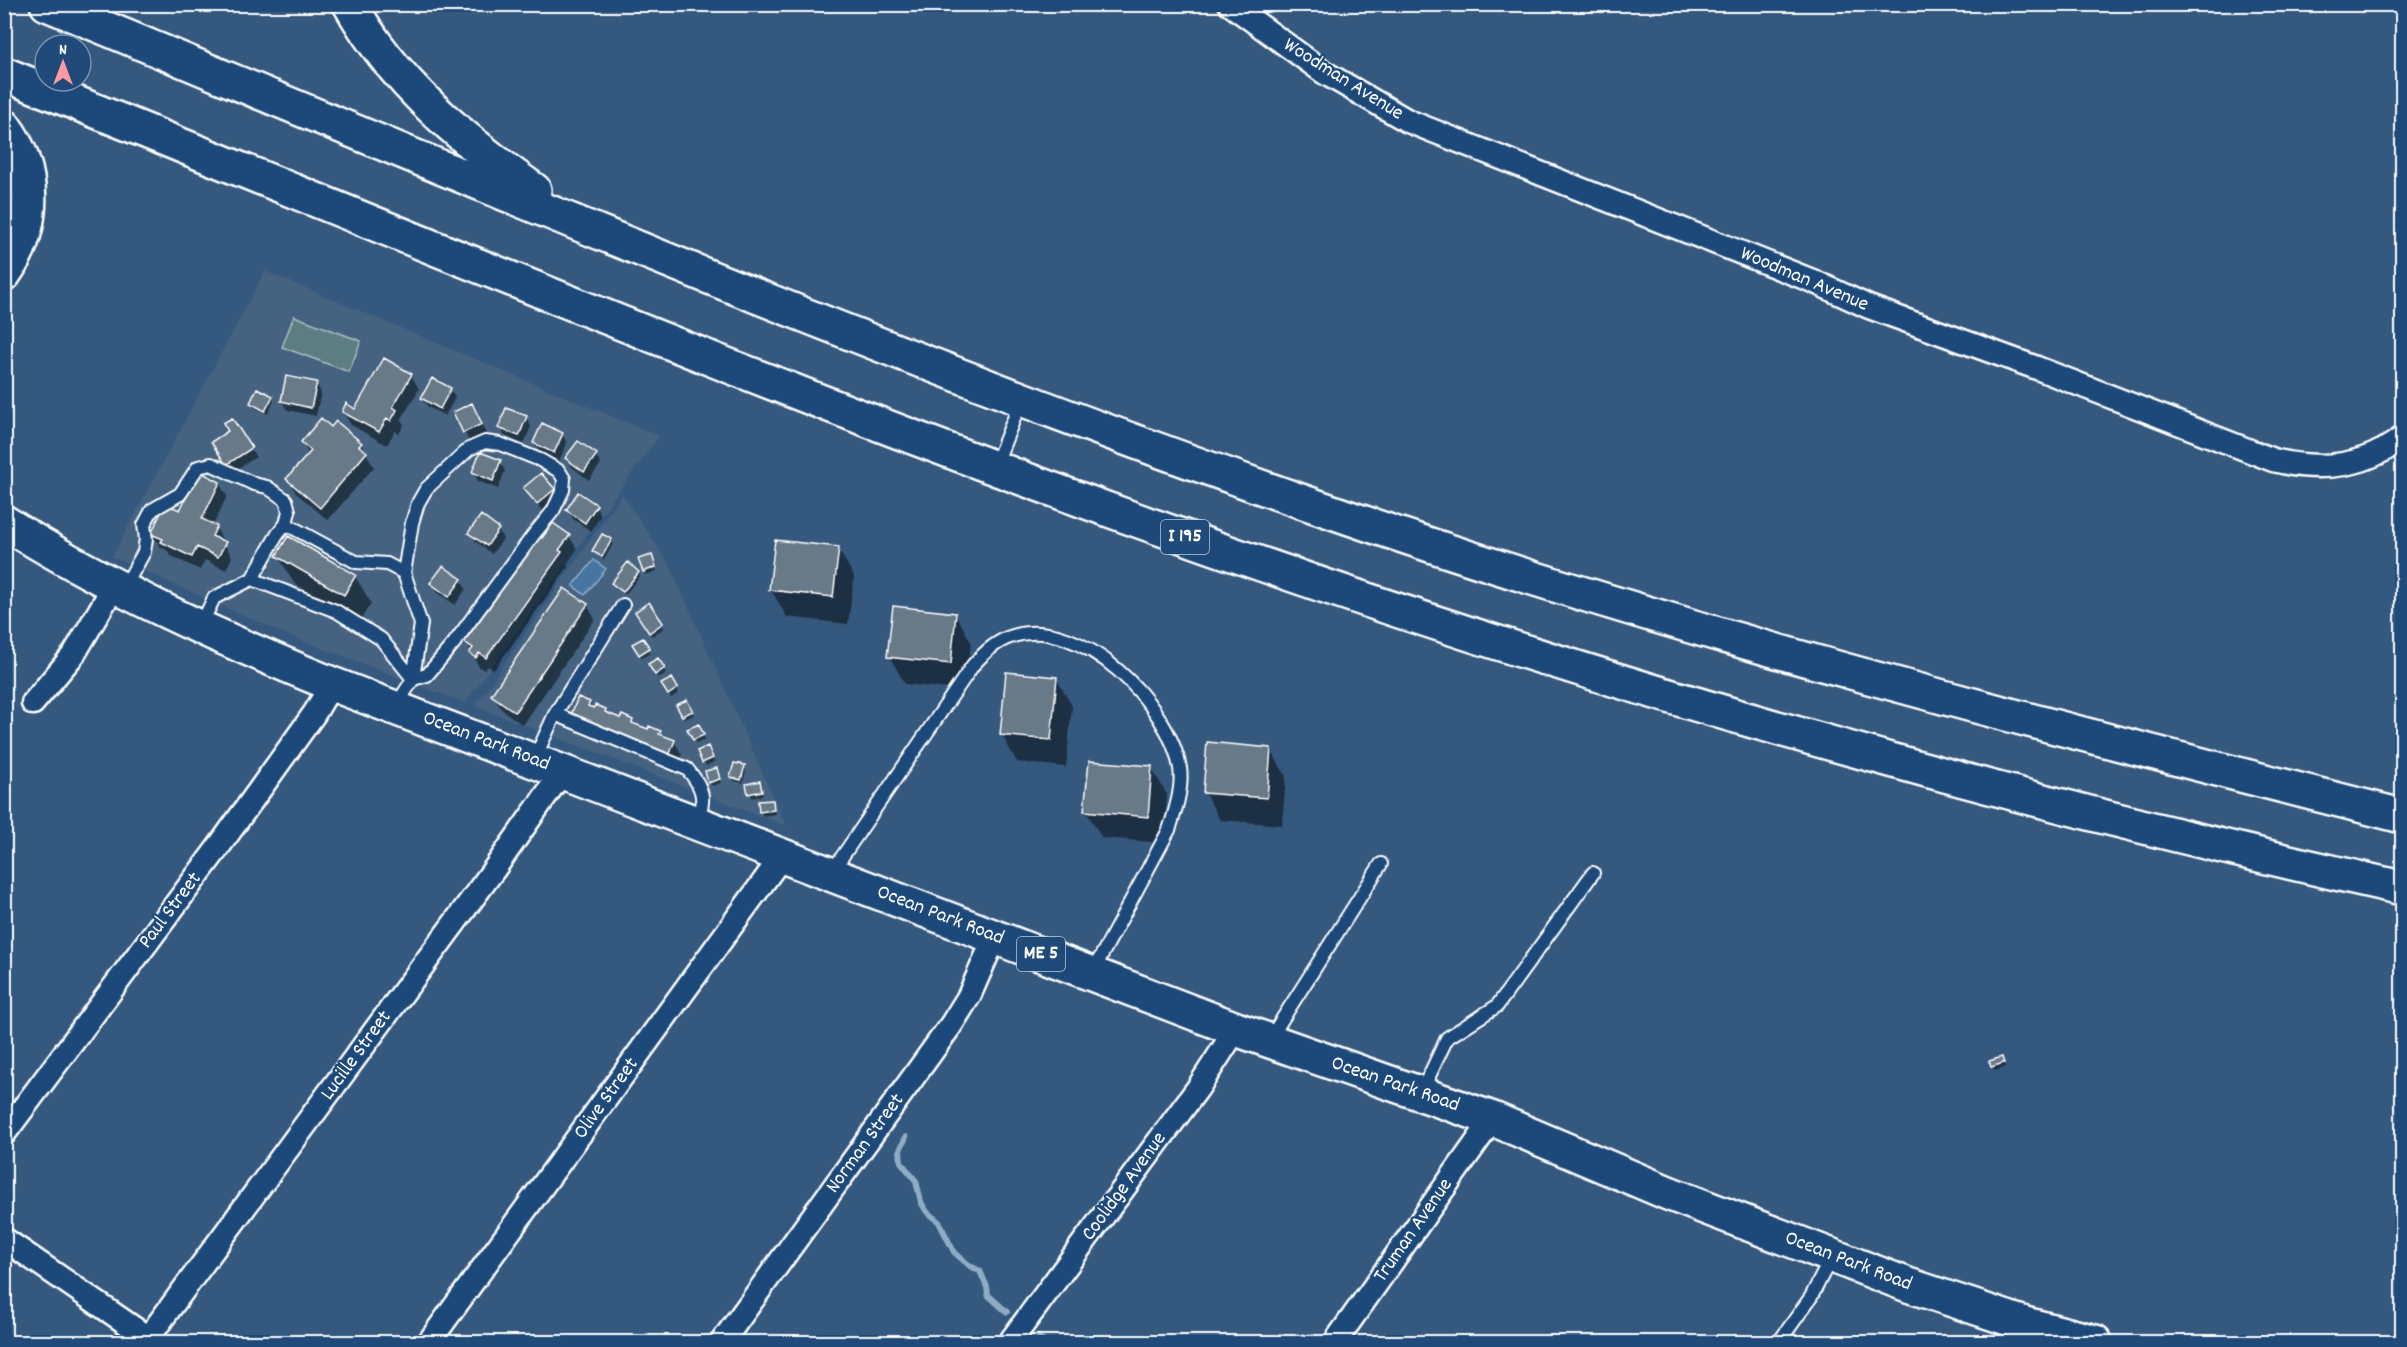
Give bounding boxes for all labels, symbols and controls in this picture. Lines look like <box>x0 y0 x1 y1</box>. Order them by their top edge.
street label: Woodman Avenue <box>1277 31 1409 129</box>
north arrow <box>33 33 93 93</box>
text: N <box>59 39 67 62</box>
street label: Woodman Avenue <box>1735 239 1873 321</box>
road number: I 195 <box>1161 520 1209 554</box>
street label: Ocean Park Road <box>418 704 554 780</box>
street label: Paul Street <box>132 866 210 956</box>
street label: Ocean Park Road <box>872 878 1008 954</box>
road number: ME 5 <box>1017 937 1065 971</box>
street label: Lucille Street <box>314 1005 400 1107</box>
street label: Ocean Park Road <box>1327 1049 1463 1121</box>
street label: Olive Street <box>567 1052 647 1146</box>
street label: Norman Street <box>819 1088 913 1200</box>
street label: Coolidge Avenue <box>1075 1126 1175 1248</box>
street label: Truman Avenue <box>1367 1173 1461 1289</box>
street label: Ocean Park Road <box>1780 1224 1916 1300</box>

